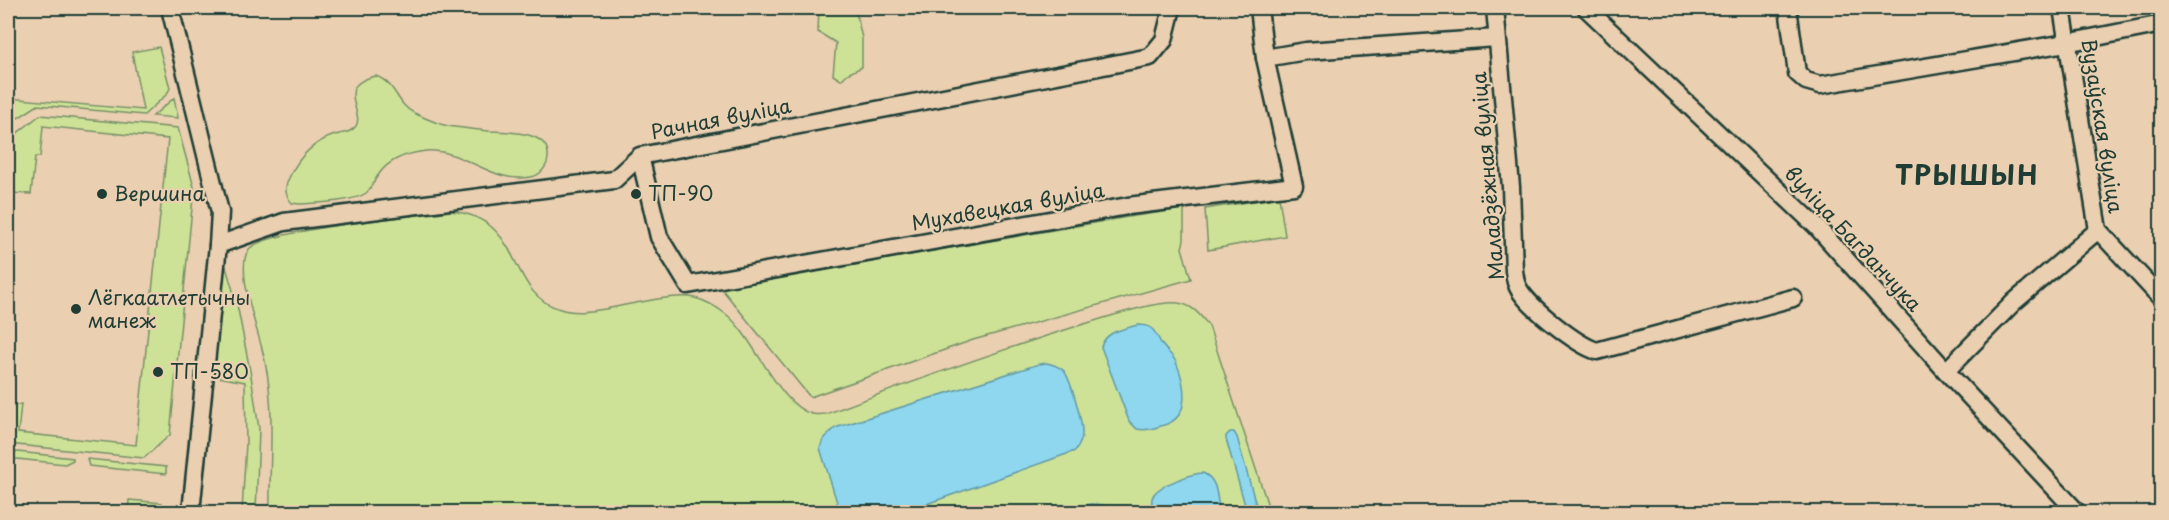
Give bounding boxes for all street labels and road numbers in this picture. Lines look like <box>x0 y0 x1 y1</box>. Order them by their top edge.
street label: Вузаўская вуліца <box>2074 36 2132 216</box>
street label: Маладзёжная вуліца <box>1463 70 1511 281</box>
street label: Рачная вуліца <box>648 90 794 146</box>
street label: вуліца Багданчука <box>1778 159 1930 318</box>
street label: Мухавецкая вуліца <box>909 174 1107 238</box>

